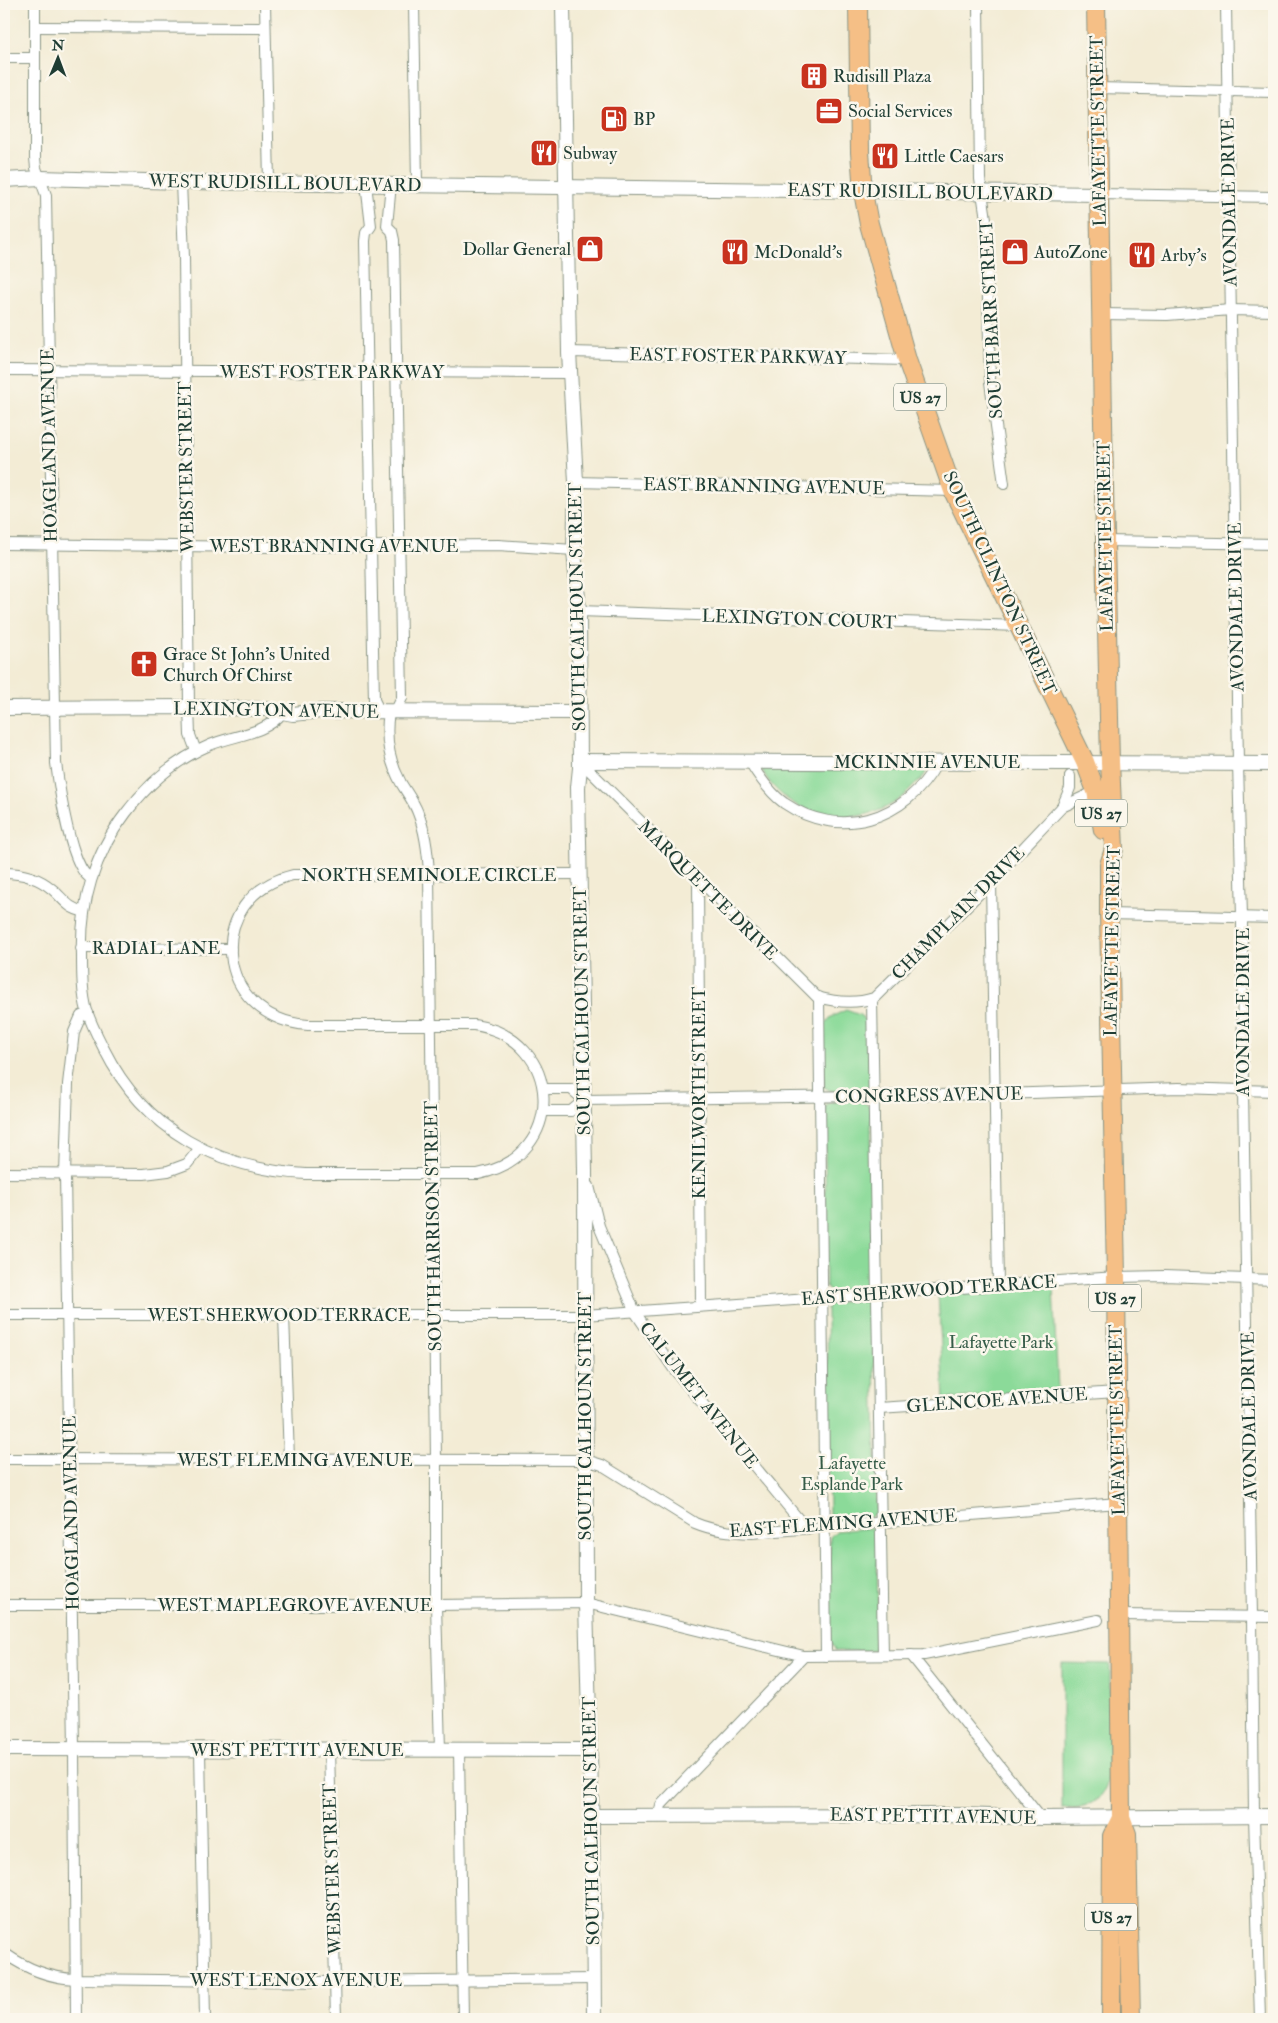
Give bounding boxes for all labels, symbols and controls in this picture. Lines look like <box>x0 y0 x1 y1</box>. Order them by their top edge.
north arrow <box>32 32 82 82</box>
street label: LAFAYETTE STREET <box>1085 35 1112 227</box>
text: N <box>51 37 65 54</box>
building icon: Rudisill Plaza <box>799 61 829 91</box>
place label: Rudisill Plaza <box>833 65 932 88</box>
office icon: Social Services <box>814 96 844 126</box>
place label: Social Services <box>848 100 952 123</box>
fuel station icon: BP <box>599 104 629 134</box>
place label: BP <box>633 108 656 131</box>
street label: AVONDALE DRIVE <box>1217 117 1242 288</box>
restaurant icon: Subway <box>529 138 559 168</box>
restaurant icon: Little Caesars <box>870 141 900 171</box>
place label: Subway <box>563 142 618 165</box>
place label: Little Caesars <box>904 145 1004 168</box>
street label: WEST RUDISILL BOULEVARD <box>147 170 422 197</box>
street label: EAST RUDISILL BOULEVARD <box>787 179 1053 206</box>
street label: SOUTH BARR STREET <box>975 218 1008 419</box>
shop icon: Dollar General <box>575 234 605 264</box>
restaurant icon: McDonald's <box>720 237 750 267</box>
shop icon: AutoZone <box>1000 237 1030 267</box>
place label: Dollar General <box>462 238 571 261</box>
restaurant icon: Arby's <box>1127 240 1157 270</box>
place label: McDonald's <box>754 241 842 264</box>
place label: AutoZone <box>1033 241 1108 264</box>
place label: Arby's <box>1160 244 1207 267</box>
street label: EAST FOSTER PARKWAY <box>629 343 848 370</box>
street label: HOAGLAND AVENUE <box>36 347 63 543</box>
street label: WEST FOSTER PARKWAY <box>219 361 445 384</box>
street label: WEBSTER STREET <box>173 380 200 554</box>
road number: US 27 <box>894 384 946 411</box>
street label: LAFAYETTE STREET <box>1092 440 1119 632</box>
street label: SOUTH CLINTON STREET <box>937 468 1062 699</box>
street label: EAST BRANNING AVENUE <box>643 473 885 500</box>
street label: SOUTH CALHOUN STREET <box>564 482 591 732</box>
street label: AVONDALE DRIVE <box>1224 522 1249 693</box>
street label: WEST BRANNING AVENUE <box>209 535 459 558</box>
street label: LEXINGTON COURT <box>701 605 897 634</box>
place label: Grace St John's United Church Of Chirst <box>163 643 330 687</box>
church icon: Grace St John's United Church Of Chirst <box>129 649 159 679</box>
street label: LEXINGTON AVENUE <box>173 697 379 724</box>
street label: MCKINNIE AVENUE <box>834 751 1020 774</box>
road number: US 27 <box>1075 800 1127 826</box>
street label: MARQUETTE DRIVE <box>633 816 782 965</box>
street label: CHAMPLAIN DRIVE <box>887 842 1030 985</box>
street label: LAFAYETTE STREET <box>1099 845 1126 1037</box>
street label: NORTH SEMINOLE CIRCLE <box>302 864 556 887</box>
street label: SOUTH CALHOUN STREET <box>569 886 596 1136</box>
street label: AVONDALE DRIVE <box>1232 927 1255 1098</box>
street label: RADIAL LANE <box>92 937 220 960</box>
street label: KENILWORTH STREET <box>688 986 711 1199</box>
street label: CONGRESS AVENUE <box>835 1082 1023 1109</box>
street label: SOUTH HARRISON STREET <box>420 1100 447 1351</box>
street label: EAST SHERWOOD TERRACE <box>800 1270 1058 1311</box>
road number: US 27 <box>1089 1285 1141 1312</box>
street label: SOUTH CALHOUN STREET <box>574 1291 597 1540</box>
street label: WEST SHERWOOD TERRACE <box>146 1304 411 1327</box>
street label: CALUMET AVENUE <box>634 1317 763 1473</box>
street label: LAFAYETTE STREET <box>1104 1324 1131 1516</box>
park label: Lafayette Park <box>949 1331 1054 1354</box>
street label: AVONDALE DRIVE <box>1237 1331 1262 1502</box>
street label: GLENCOE AVENUE <box>906 1383 1088 1418</box>
street label: HOAGLAND AVENUE <box>58 1415 85 1611</box>
street label: WEST FLEMING AVENUE <box>176 1449 413 1472</box>
park label: Lafayette Esplande Park <box>801 1452 904 1496</box>
street label: EAST FLEMING AVENUE <box>728 1504 958 1543</box>
street label: WEST MAPLEGROVE AVENUE <box>156 1594 433 1617</box>
street label: SOUTH CALHOUN STREET <box>578 1696 605 1946</box>
street label: WEST PETTIT AVENUE <box>189 1739 404 1762</box>
street label: WEBSTER STREET <box>318 1782 347 1956</box>
street label: EAST PETTIT AVENUE <box>829 1803 1037 1830</box>
road number: US 27 <box>1085 1904 1137 1930</box>
street label: WEST LENOX AVENUE <box>189 1969 402 1992</box>

